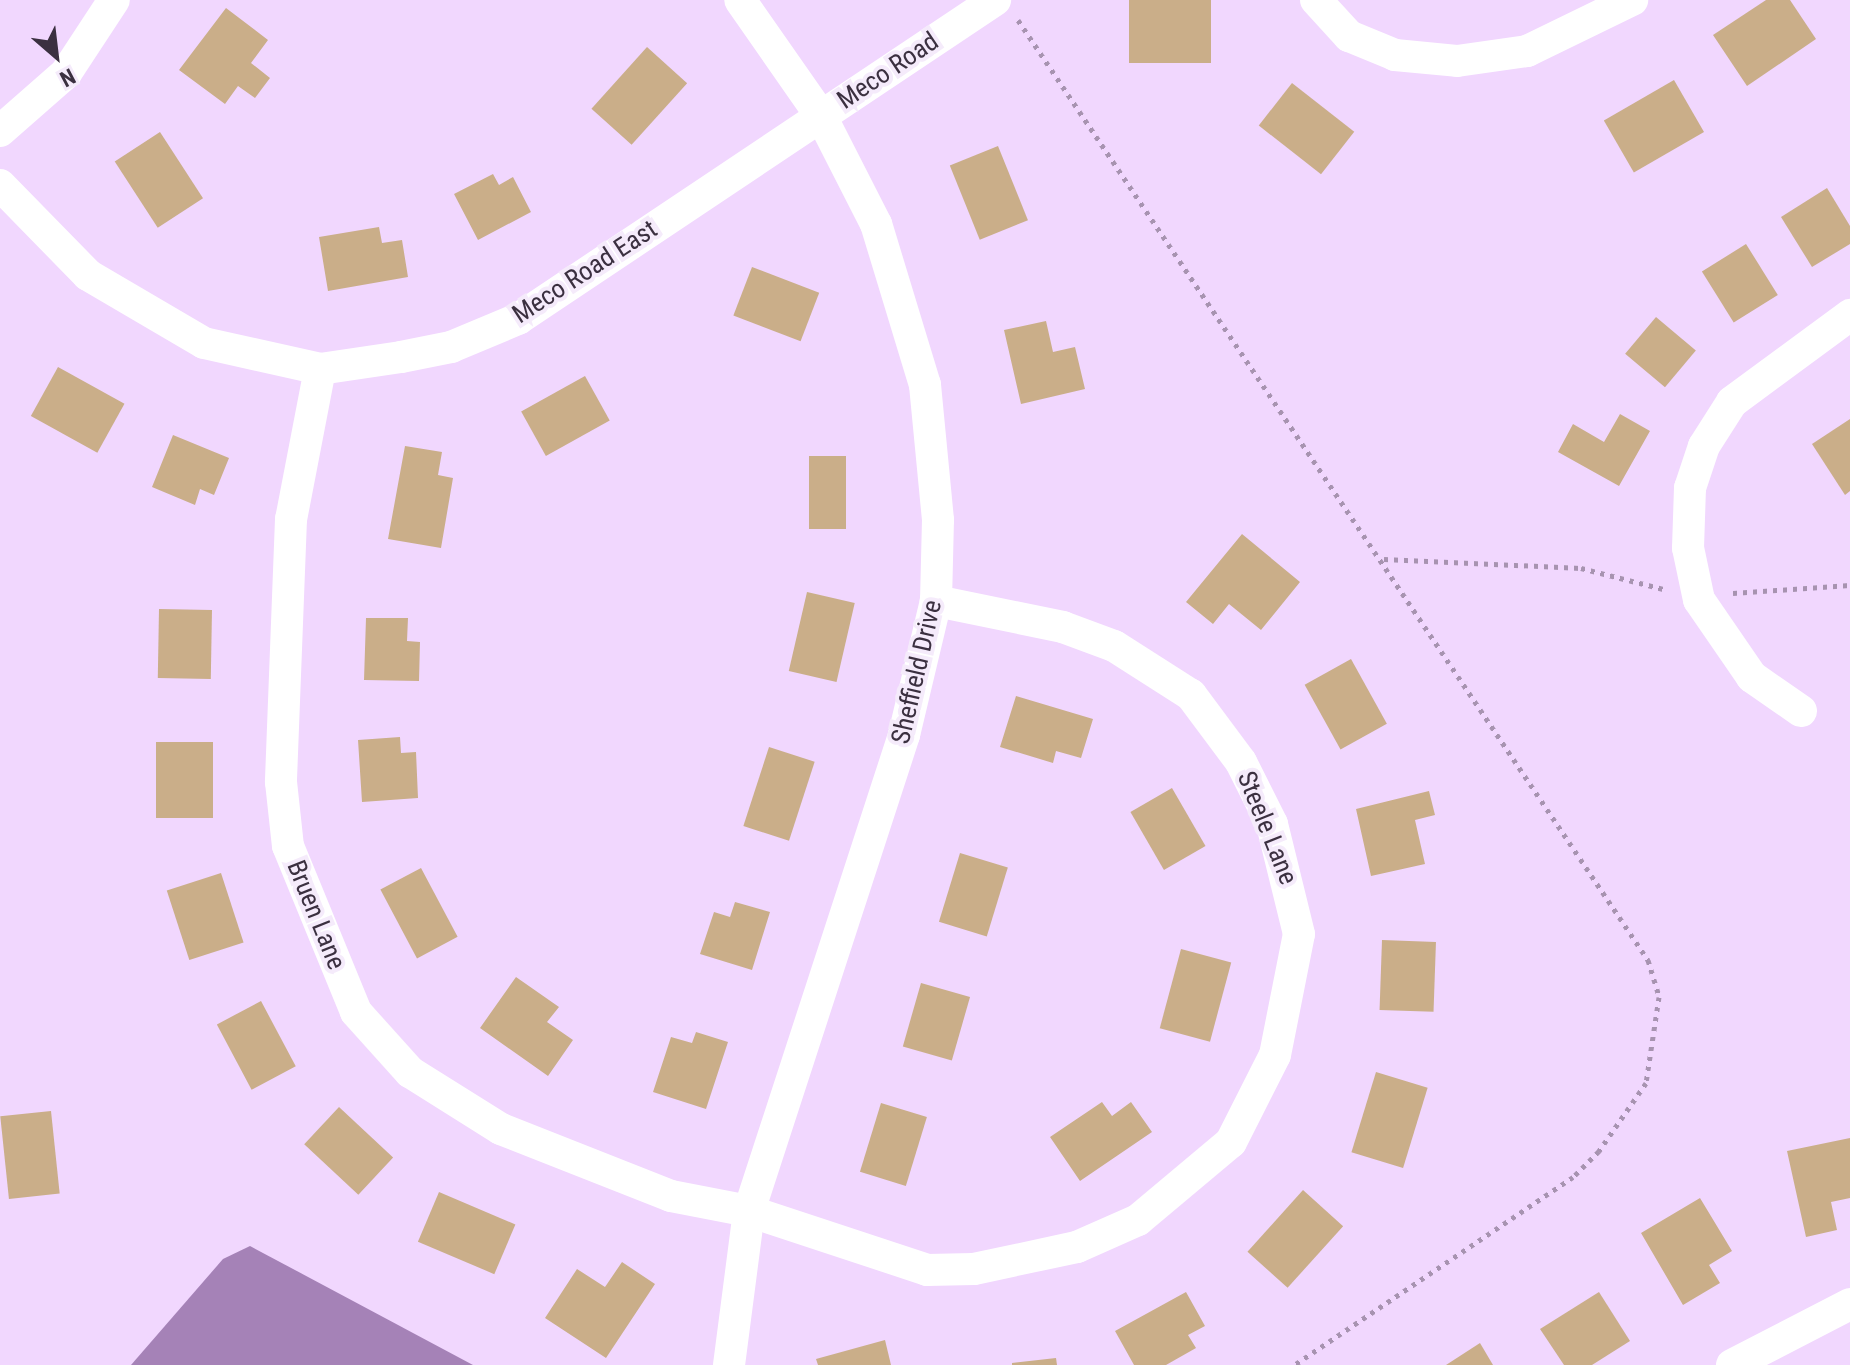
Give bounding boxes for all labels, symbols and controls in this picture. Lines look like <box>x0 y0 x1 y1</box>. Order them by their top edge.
north arrow <box>16 16 96 96</box>
street label: Meco Road <box>832 26 944 116</box>
text: N <box>56 63 79 92</box>
street label: Meco Road East <box>507 214 663 330</box>
street label: Sheffield Drive <box>885 597 949 747</box>
street label: Steele Lane <box>1230 767 1304 889</box>
street label: Bruen Lane <box>280 856 352 974</box>

